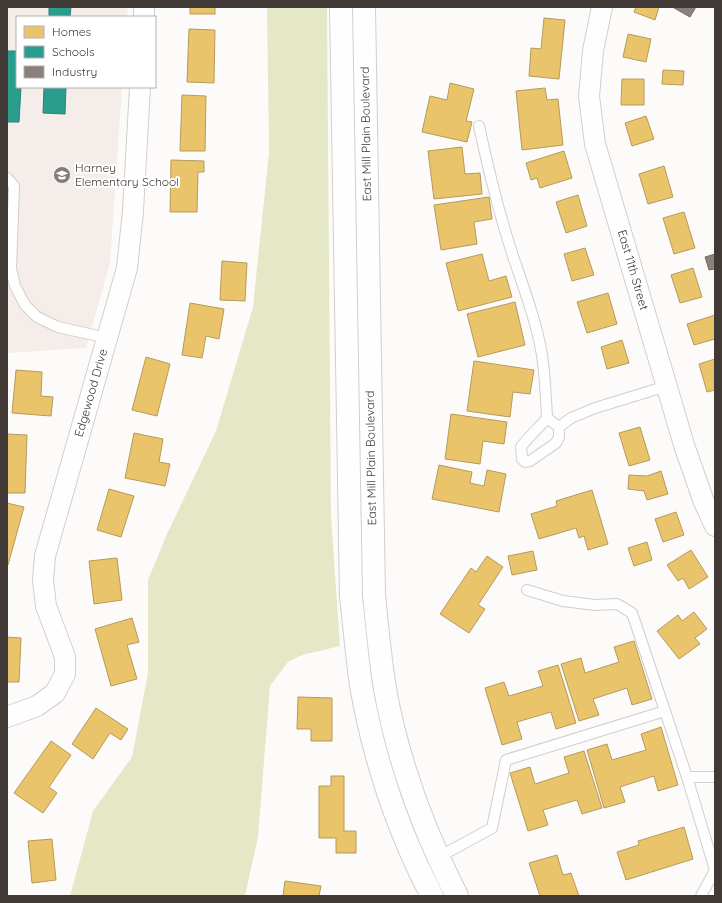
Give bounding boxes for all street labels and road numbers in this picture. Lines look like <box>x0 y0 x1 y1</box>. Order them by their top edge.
street label: East Mill Plain Boulevard <box>357 66 374 202</box>
street label: East 11th Street <box>615 228 652 312</box>
street label: Edgewood Drive <box>71 347 110 439</box>
street label: East Mill Plain Boulevard <box>362 390 379 526</box>

